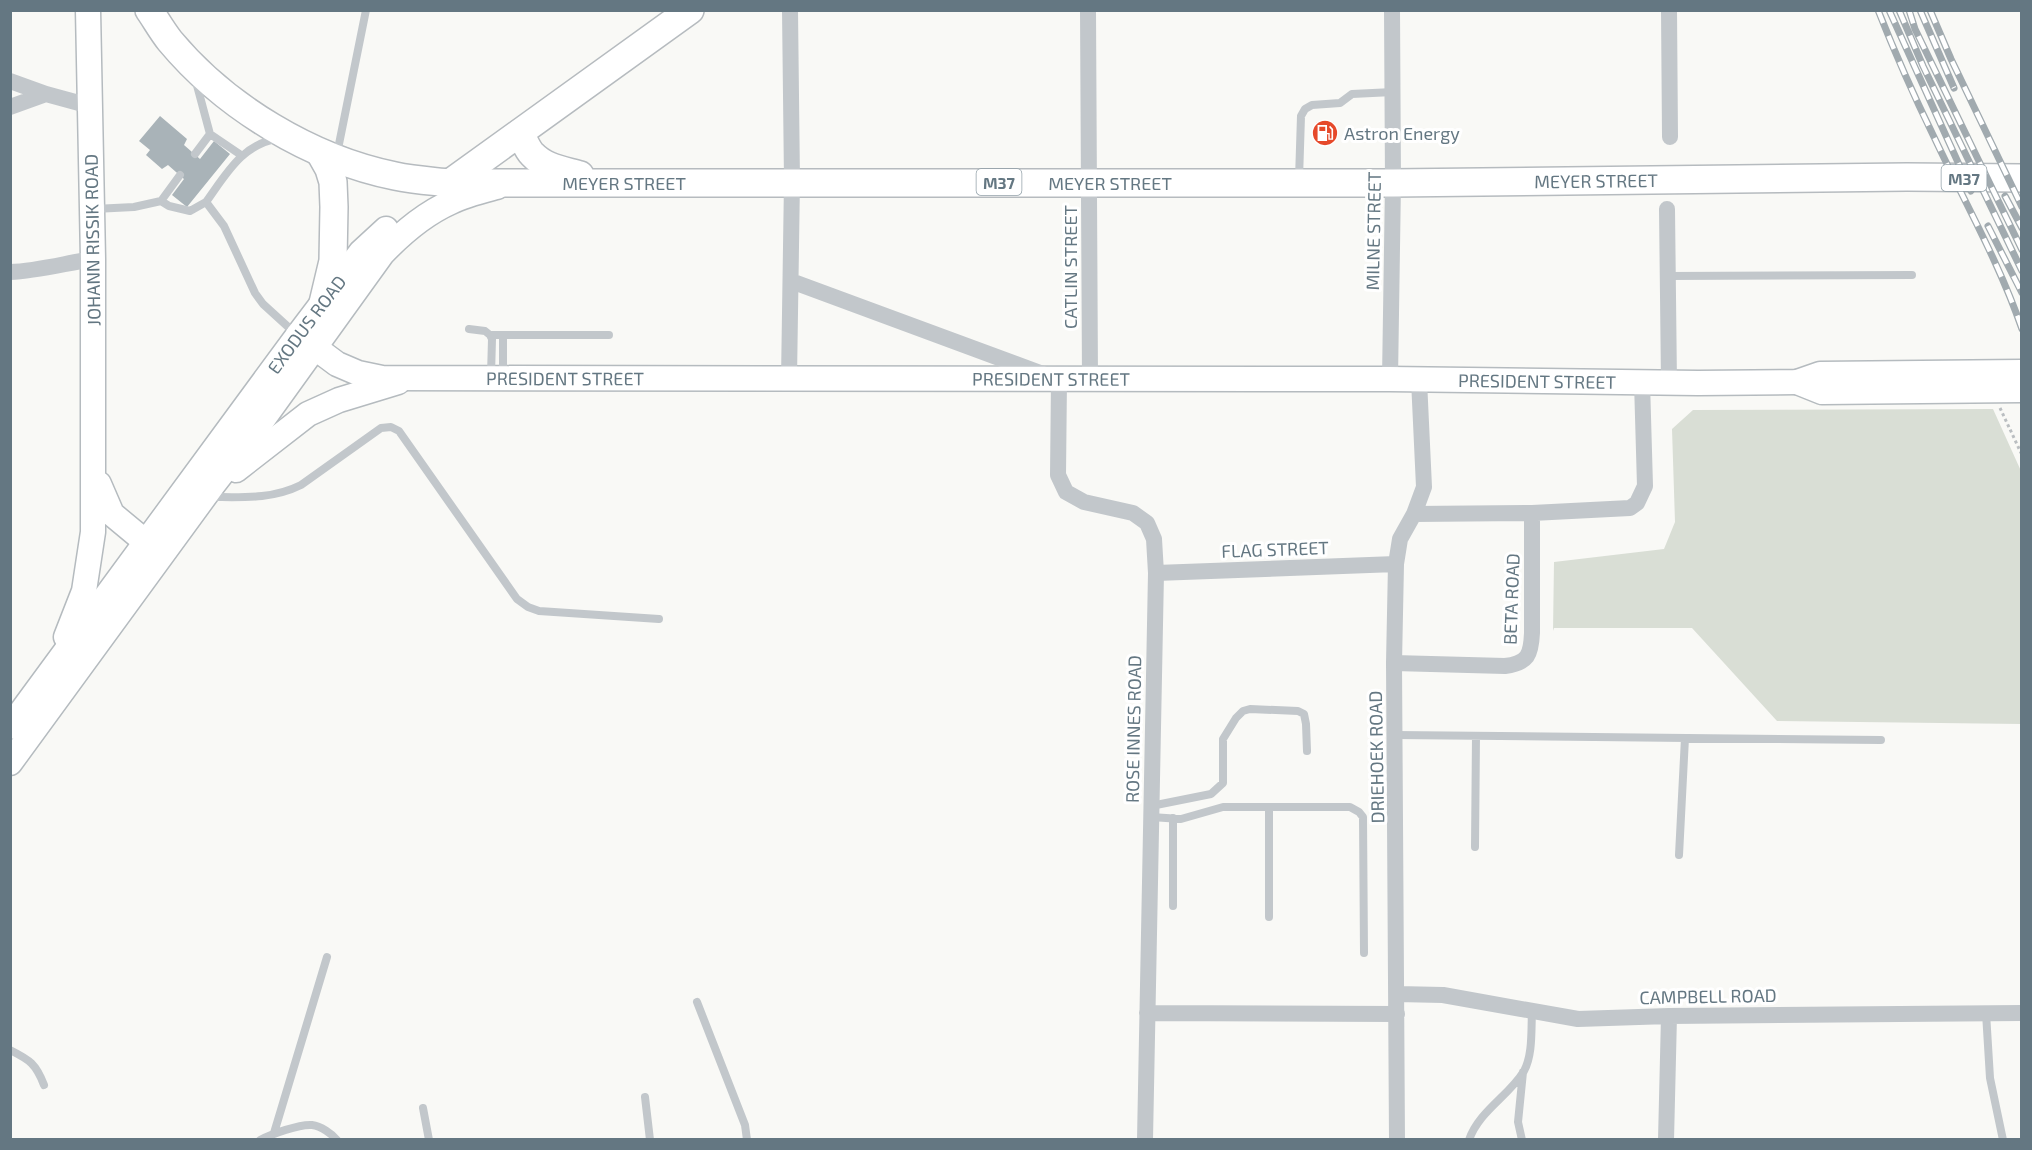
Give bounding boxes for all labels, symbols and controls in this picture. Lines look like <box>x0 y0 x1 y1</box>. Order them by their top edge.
fuel station icon: Astron Energy <box>1310 118 1340 148</box>
place label: Astron Energy <box>1344 122 1460 144</box>
street label: JOHANN RISSIK ROAD <box>79 154 105 326</box>
road number: M37 <box>1942 165 1986 191</box>
road number: M37 <box>976 169 1022 195</box>
street label: MEYER STREET <box>1534 169 1659 192</box>
street label: MILNE STREET <box>1361 171 1385 291</box>
street label: MEYER STREET <box>562 172 686 194</box>
street label: MEYER STREET <box>1048 172 1172 194</box>
street label: CATLIN STREET <box>1059 205 1081 329</box>
street label: EXODUS ROAD <box>263 271 350 378</box>
street label: PRESIDENT STREET <box>486 367 645 389</box>
street label: PRESIDENT STREET <box>972 368 1131 390</box>
street label: PRESIDENT STREET <box>1458 369 1617 393</box>
street label: FLAG STREET <box>1221 536 1330 562</box>
street label: BETA ROAD <box>1498 553 1524 645</box>
street label: ROSE INNES ROAD <box>1121 655 1145 803</box>
street label: DRIEHOEK ROAD <box>1364 690 1388 824</box>
street label: CAMPBELL ROAD <box>1639 984 1777 1008</box>

